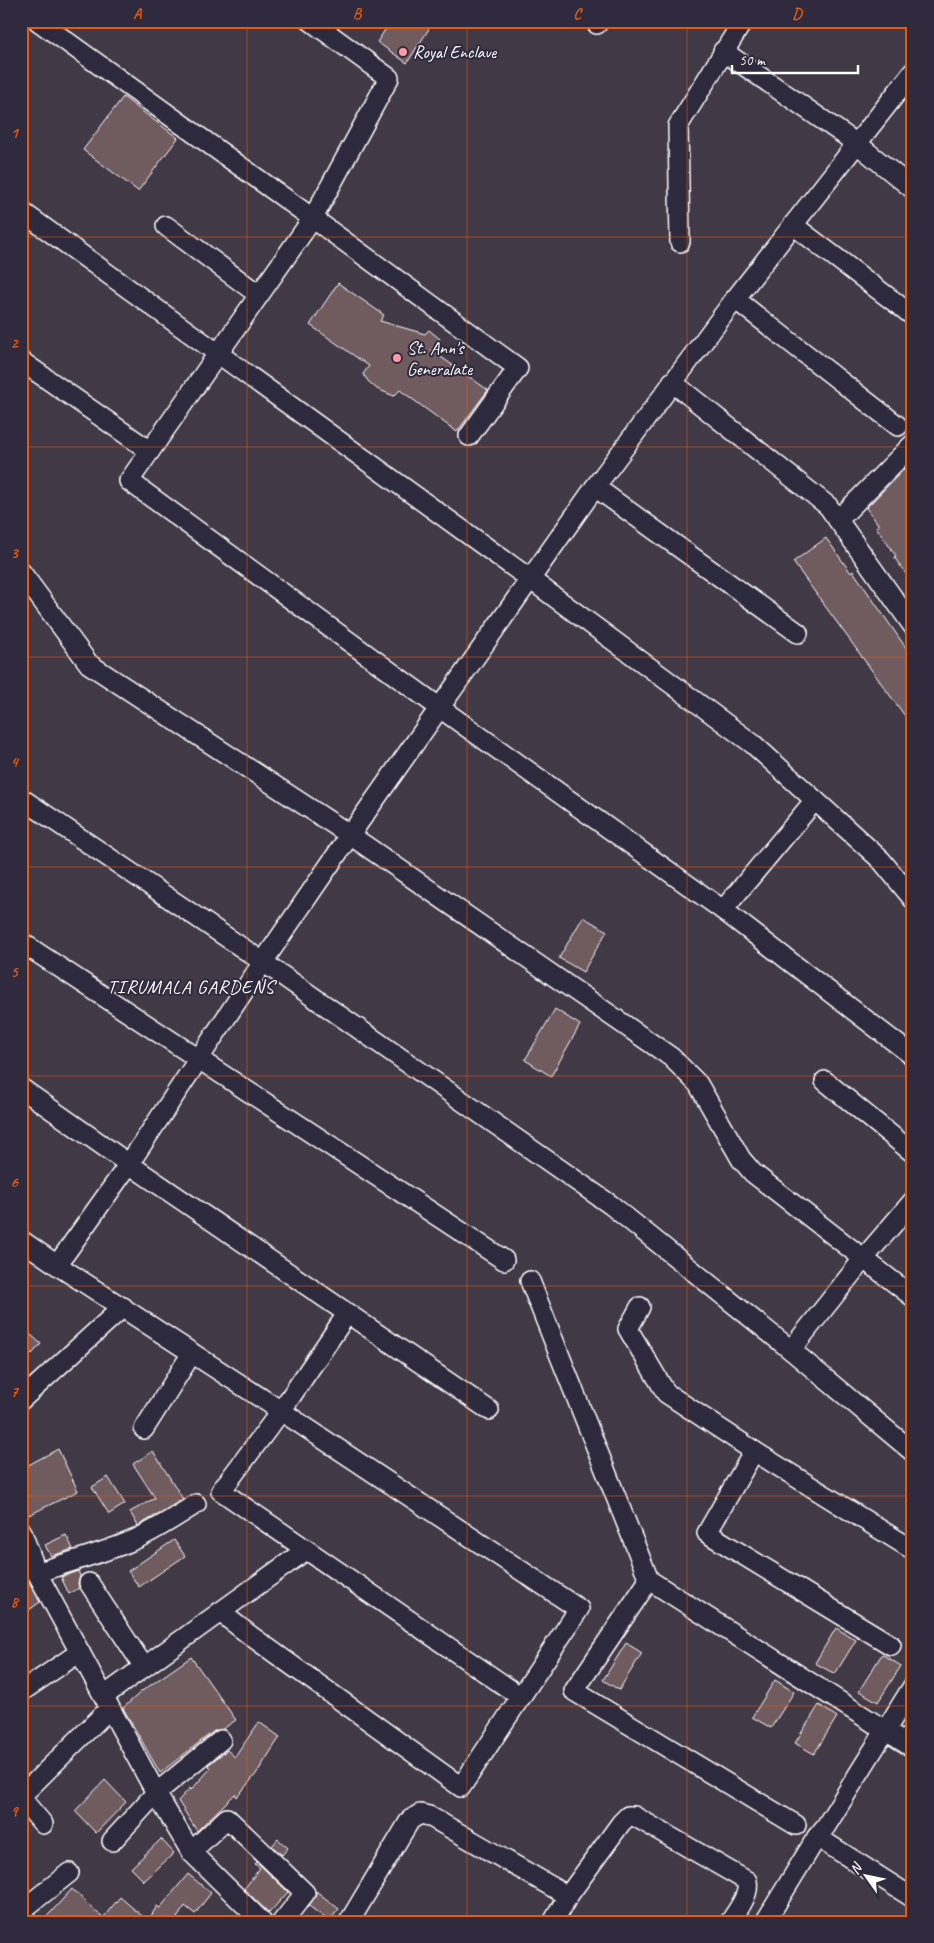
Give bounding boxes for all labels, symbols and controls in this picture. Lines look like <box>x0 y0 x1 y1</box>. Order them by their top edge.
text: A <box>133 4 143 24</box>
text: B <box>353 4 363 24</box>
text: C <box>573 4 583 24</box>
text: D <box>792 4 803 24</box>
place label: Royal Enclave <box>413 41 497 63</box>
scale bar <box>732 42 858 74</box>
marker: Royal Enclave <box>397 46 409 58</box>
text: 50 m <box>739 51 766 70</box>
text: 1 <box>10 123 19 143</box>
text: 2 <box>10 333 19 353</box>
place label: St. Ann's Generalate <box>407 337 473 380</box>
marker: St. Ann's Generalate <box>391 352 403 364</box>
text: 3 <box>10 543 19 563</box>
text: 4 <box>10 752 19 772</box>
text: 5 <box>11 962 20 982</box>
district label: TIRUMALA GARDENS <box>107 975 278 999</box>
text: 6 <box>10 1172 19 1192</box>
text: 7 <box>10 1382 19 1402</box>
text: 8 <box>10 1592 19 1612</box>
text: 9 <box>10 1801 19 1821</box>
north arrow <box>842 1850 892 1900</box>
text: N <box>846 1859 866 1877</box>

